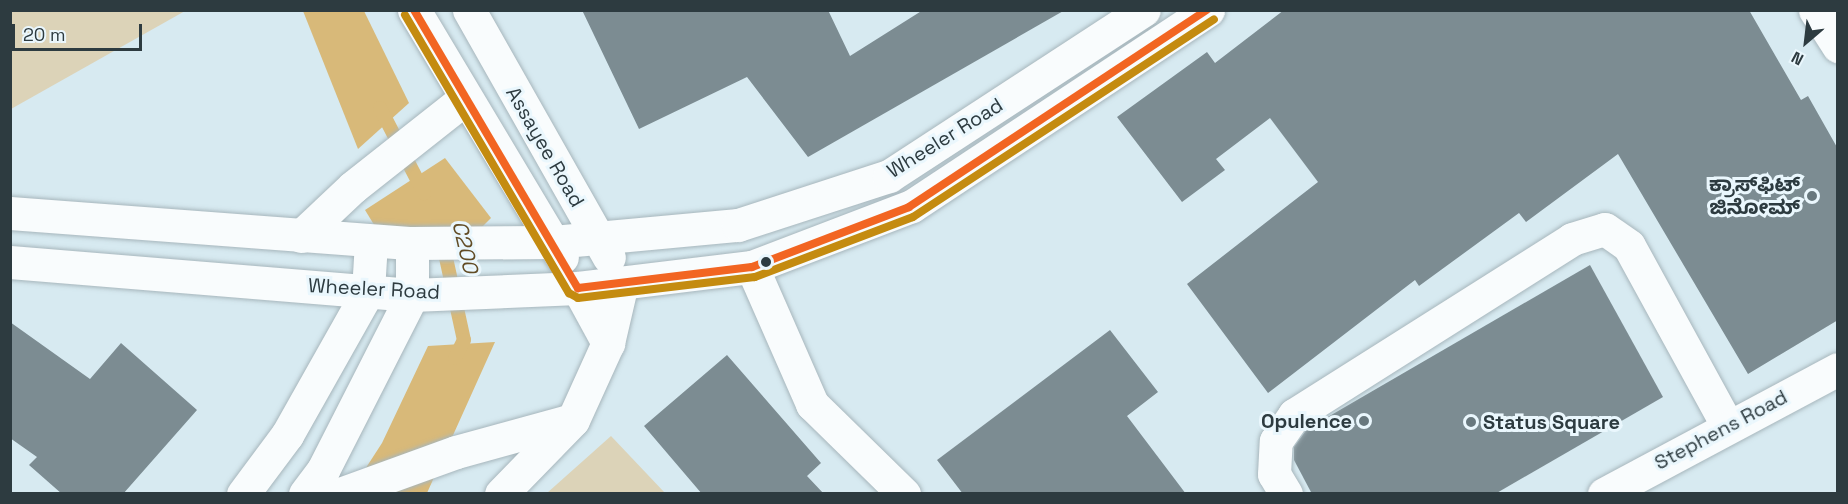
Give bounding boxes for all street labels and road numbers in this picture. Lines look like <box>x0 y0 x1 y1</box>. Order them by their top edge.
street label: Assayee Road <box>501 83 589 211</box>
street label: Wheeler Road <box>883 93 1007 183</box>
street label: Wheeler Road <box>307 274 441 304</box>
street label: Stephens Road <box>1650 385 1792 475</box>

